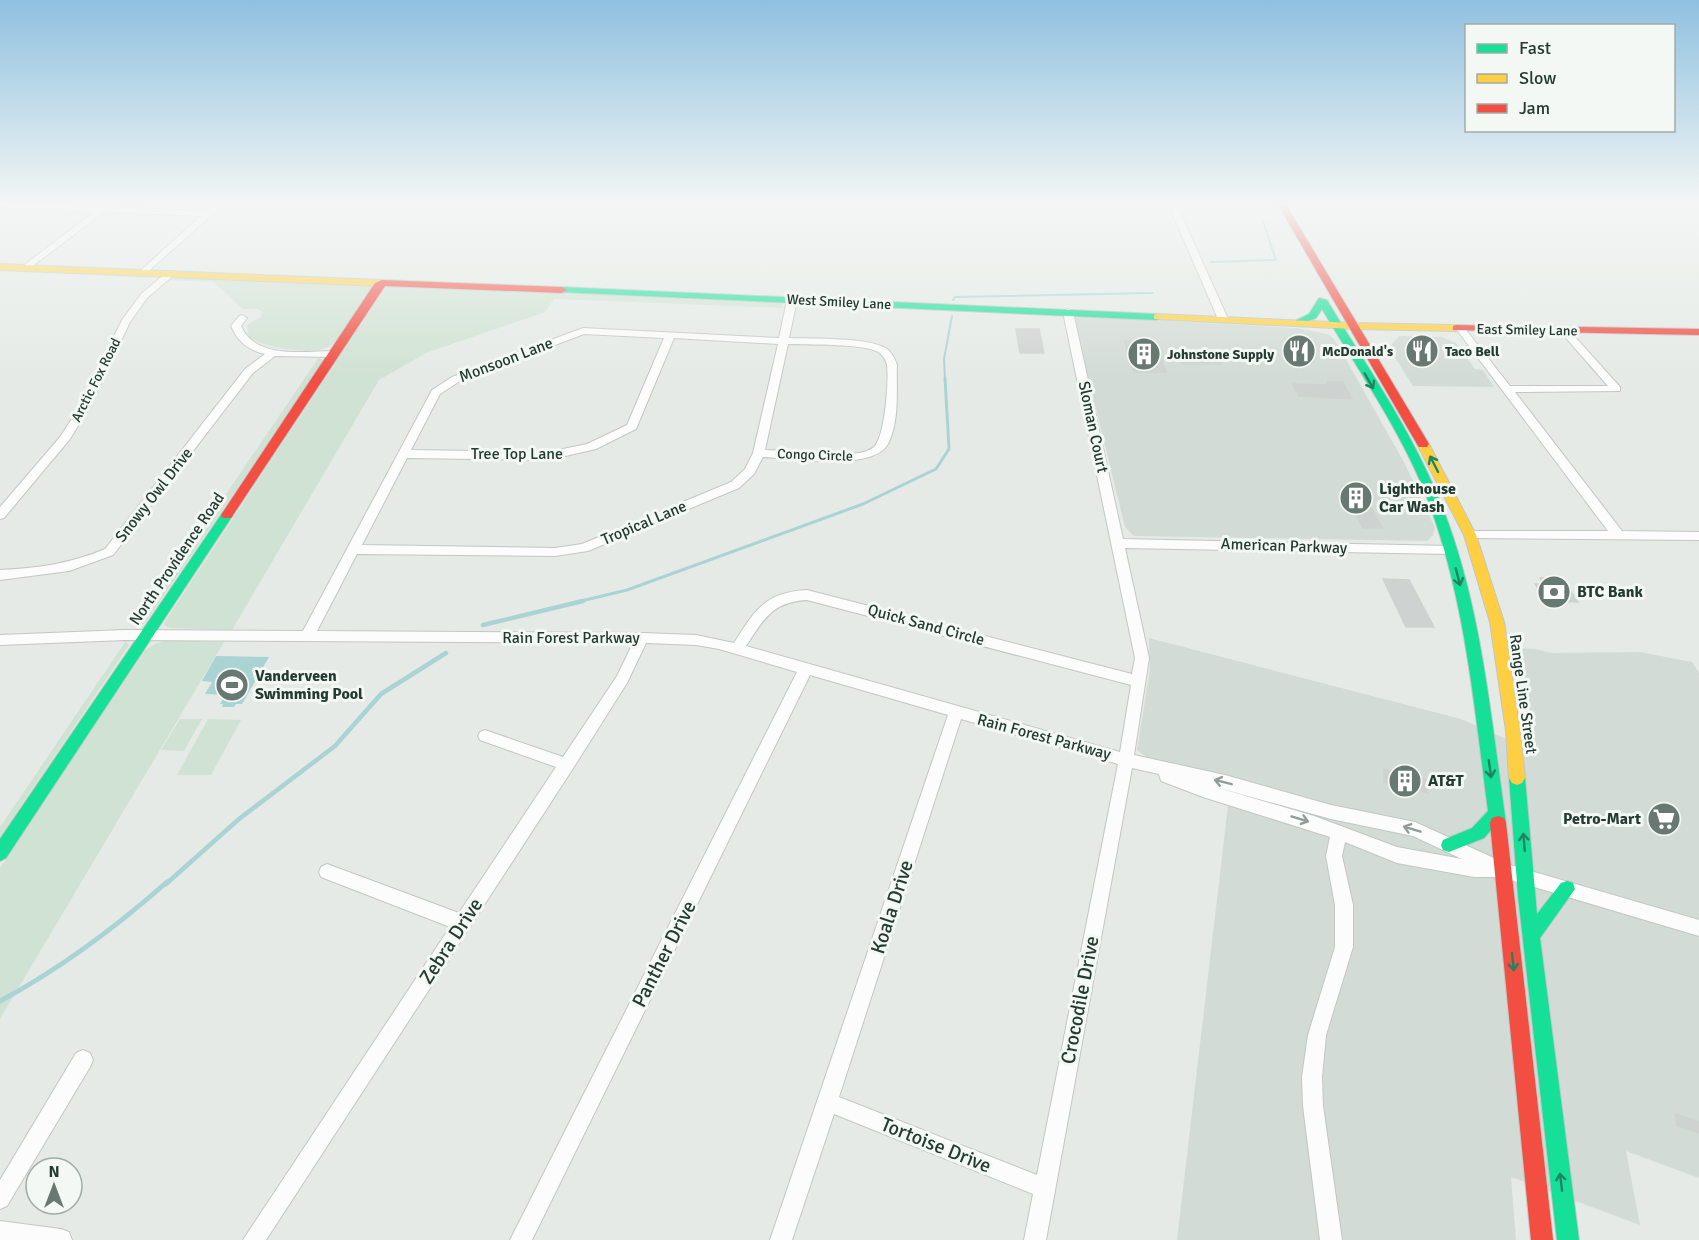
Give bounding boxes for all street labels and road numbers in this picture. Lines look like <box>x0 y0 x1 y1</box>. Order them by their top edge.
street label: West Smiley Lane <box>786 291 892 313</box>
street label: East Smiley Lane <box>1476 321 1578 339</box>
street label: Monsoon Lane <box>456 333 556 387</box>
street label: Arctic Fox Road <box>68 335 124 425</box>
street label: Sloman Court <box>1074 379 1113 475</box>
street label: Snowy Owl Drive <box>111 444 197 546</box>
street label: Tree Top Lane <box>471 444 563 464</box>
street label: Congo Circle <box>777 445 853 465</box>
street label: North Providence Road <box>125 489 229 629</box>
street label: Tropical Lane <box>598 496 690 550</box>
street label: American Parkway <box>1220 534 1348 558</box>
street label: Quick Sand Circle <box>865 600 987 650</box>
street label: Rain Forest Parkway <box>502 628 640 648</box>
street label: Range Line Street <box>1505 633 1541 756</box>
street label: Rain Forest Parkway <box>975 710 1114 765</box>
street label: Koala Drive <box>865 857 919 957</box>
street label: Zebra Drive <box>414 893 488 989</box>
street label: Panther Drive <box>626 896 702 1012</box>
street label: Crocodile Drive <box>1055 934 1105 1066</box>
street label: Tortoise Drive <box>877 1112 995 1178</box>

